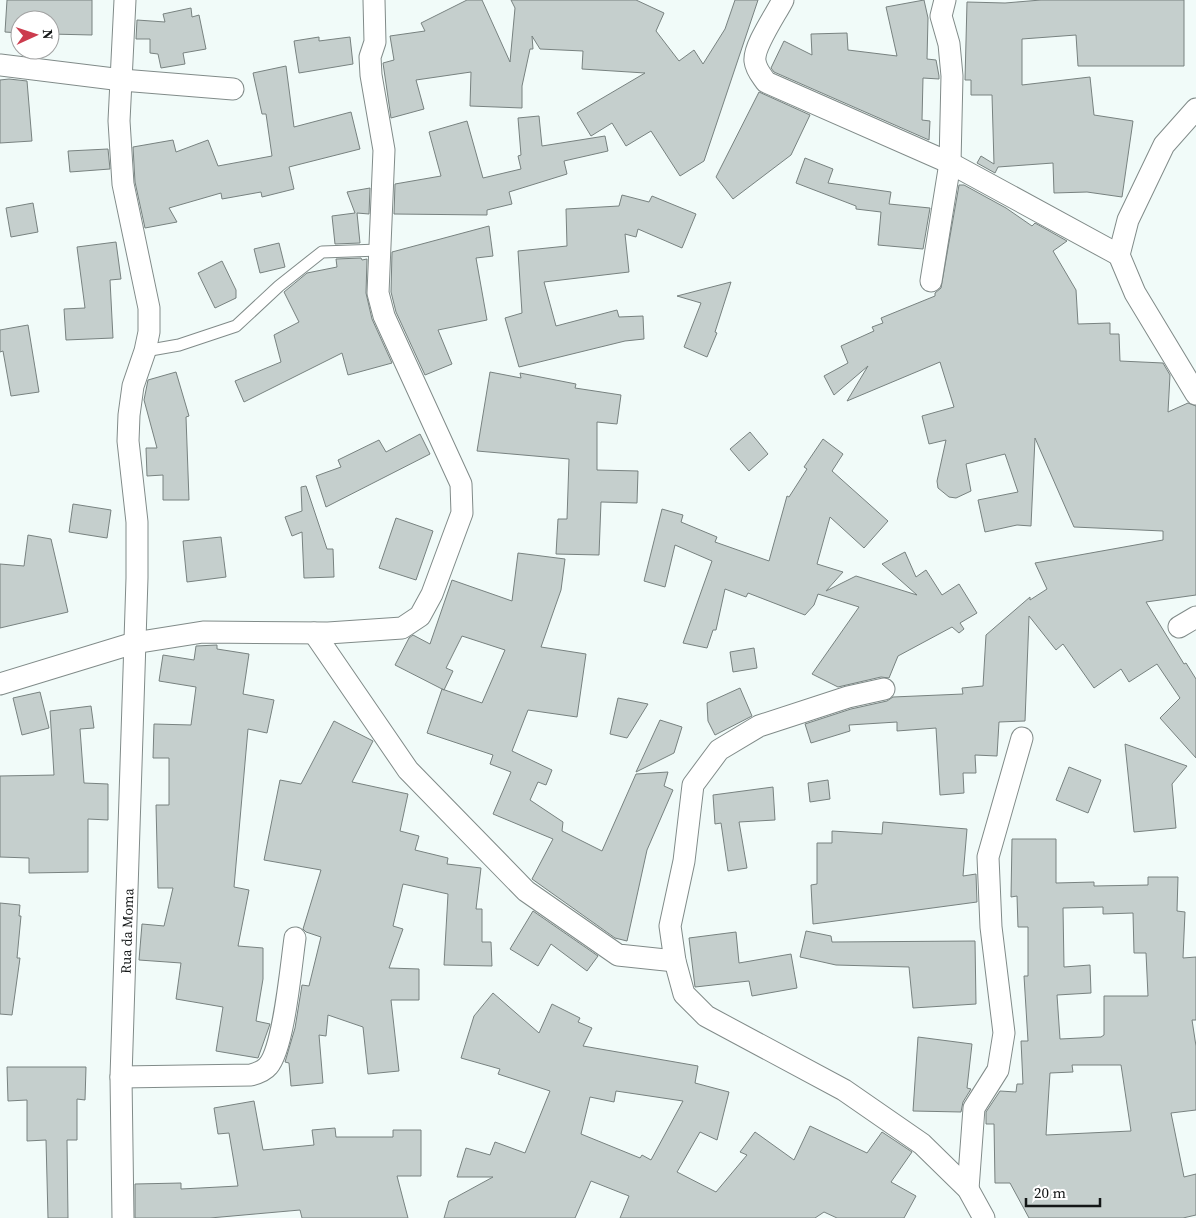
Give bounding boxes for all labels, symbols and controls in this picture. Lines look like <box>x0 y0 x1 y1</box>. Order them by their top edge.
north arrow <box>10 10 60 60</box>
text: N <box>38 29 58 40</box>
street label: Rua da Moma <box>116 887 139 974</box>
scale bar <box>1026 1176 1100 1208</box>
text: 20 m <box>1034 1182 1066 1203</box>

